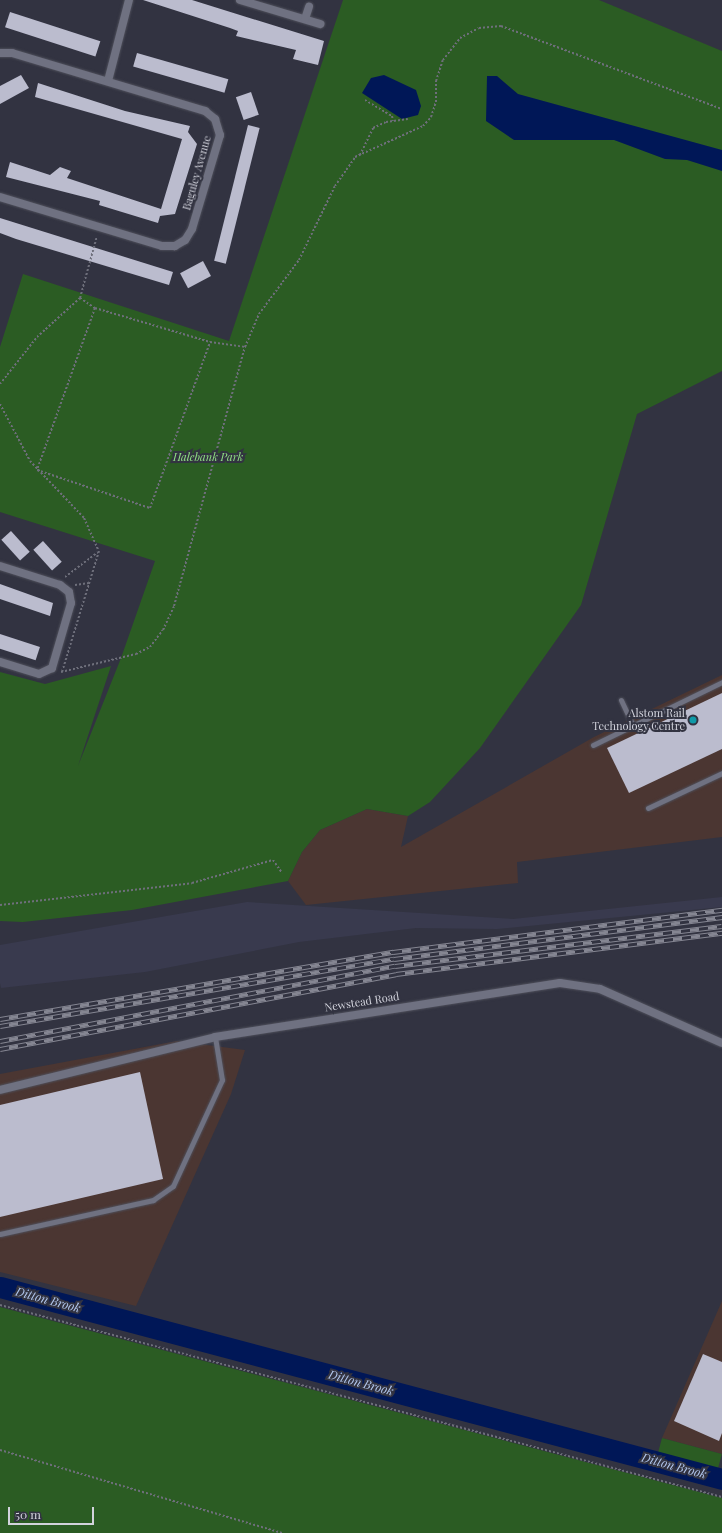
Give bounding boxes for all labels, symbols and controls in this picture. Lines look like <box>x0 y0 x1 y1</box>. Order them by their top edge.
street label: Baguley Avenue <box>180 134 214 212</box>
park label: Halebank Park <box>173 450 243 464</box>
place label: Alstom Rail Technology Centre <box>592 707 685 733</box>
marker: Alstom Rail Technology Centre <box>688 715 698 725</box>
street label: Newstead Road <box>324 990 400 1014</box>
water label: Ditton Brook <box>14 1284 82 1316</box>
water label: Ditton Brook <box>327 1367 395 1399</box>
water label: Ditton Brook <box>640 1450 708 1482</box>
scale bar <box>10 1499 96 1525</box>
text: 50 m <box>15 1506 41 1522</box>

